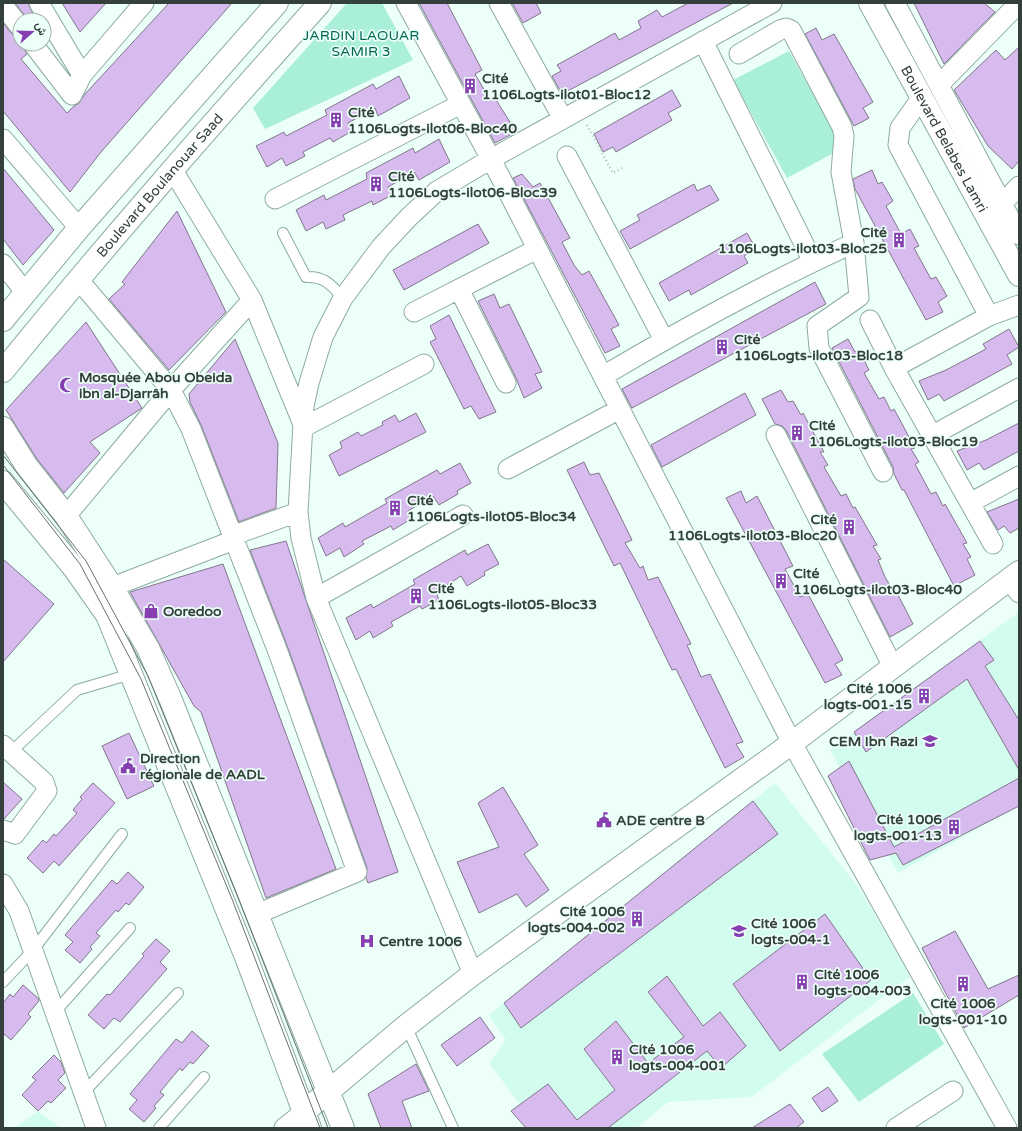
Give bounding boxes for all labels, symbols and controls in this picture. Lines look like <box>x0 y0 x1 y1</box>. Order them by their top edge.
north arrow <box>12 12 52 52</box>
text: ش <box>33 20 49 37</box>
park label: JARDIN LAOUAR SAMIR 3 <box>303 27 419 60</box>
street label: Boulevard Belabes Lamri <box>897 63 991 215</box>
place label: Cité 1106Logts-ilot01-Bloc12 <box>482 70 651 103</box>
building icon: Cité 1106Logts-ilot01-Bloc12 <box>461 77 479 95</box>
place label: Cité 1106Logts-ilot06-Bloc40 <box>348 104 517 137</box>
street label: Boulevard Boulanouar Saad <box>93 110 227 261</box>
building icon: Cité 1106Logts-ilot06-Bloc40 <box>327 111 345 129</box>
place label: Cité 1106Logts-ilot06-Bloc39 <box>388 168 557 201</box>
building icon: Cité 1106Logts-ilot06-Bloc39 <box>367 175 385 193</box>
place label: Cité 1106Logts-ilot03-Bloc25 <box>718 224 887 257</box>
building icon: Cité 1106Logts-ilot03-Bloc25 <box>890 231 908 249</box>
place label: Cité 1106Logts-ilot03-Bloc18 <box>734 331 903 364</box>
building icon: Cité 1106Logts-ilot03-Bloc18 <box>713 338 731 356</box>
place label: Mosquée Abou Obeida ibn al-Djarrâh <box>79 369 233 402</box>
mosque icon: Mosquée Abou Obeida ibn al-Djarrâh <box>58 376 76 394</box>
place label: Cité 1106Logts-ilot03-Bloc19 <box>809 417 978 450</box>
building icon: Cité 1106Logts-ilot03-Bloc19 <box>788 424 806 442</box>
place label: Cité 1106Logts-ilot05-Bloc34 <box>407 492 576 525</box>
building icon: Cité 1106Logts-ilot05-Bloc34 <box>386 499 404 517</box>
place label: Cité 1106Logts-ilot03-Bloc20 <box>668 511 837 544</box>
building icon: Cité 1106Logts-ilot03-Bloc20 <box>840 518 858 536</box>
place label: Cité 1106Logts-ilot03-Bloc40 <box>793 565 962 598</box>
building icon: Cité 1106Logts-ilot03-Bloc40 <box>772 572 790 590</box>
place label: Cité 1106Logts-ilot05-Bloc33 <box>428 580 597 613</box>
building icon: Cité 1106Logts-ilot05-Bloc33 <box>407 587 425 605</box>
shop icon: Ooredoo <box>142 602 160 620</box>
place label: Ooredoo <box>163 603 222 620</box>
place label: Cité 1006 logts-001-15 <box>824 680 912 713</box>
building icon: Cité 1006 logts-001-15 <box>915 687 933 705</box>
school or university icon: CEM Ibn Razi <box>921 732 939 750</box>
place label: CEM Ibn Razi <box>829 733 918 750</box>
place label: Direction régionale de AADL <box>140 750 266 783</box>
public building icon: Direction régionale de AADL <box>119 757 137 775</box>
public building icon: ADE centre B <box>595 811 613 829</box>
place label: Cité 1006 logts-001-13 <box>854 811 942 844</box>
place label: ADE centre B <box>616 812 705 829</box>
building icon: Cité 1006 logts-001-13 <box>945 818 963 836</box>
place label: Cité 1006 logts-004-002 <box>528 903 625 936</box>
building icon: Cité 1006 logts-004-002 <box>628 910 646 928</box>
place label: Cité 1006 logts-004-1 <box>751 915 831 948</box>
school or university icon: Cité 1006 logts-004-1 <box>730 922 748 940</box>
hospital icon: Centre 1006 <box>358 932 376 950</box>
place label: Centre 1006 <box>379 933 462 950</box>
place label: Cité 1006 logts-004-003 <box>814 966 911 999</box>
building icon: Cité 1006 logts-004-003 <box>793 973 811 991</box>
building icon: Cité 1006 logts-001-10 <box>954 975 972 993</box>
place label: Cité 1006 logts-001-10 <box>919 995 1007 1028</box>
place label: Cité 1006 logts-004-001 <box>629 1041 726 1074</box>
building icon: Cité 1006 logts-004-001 <box>608 1048 626 1066</box>

